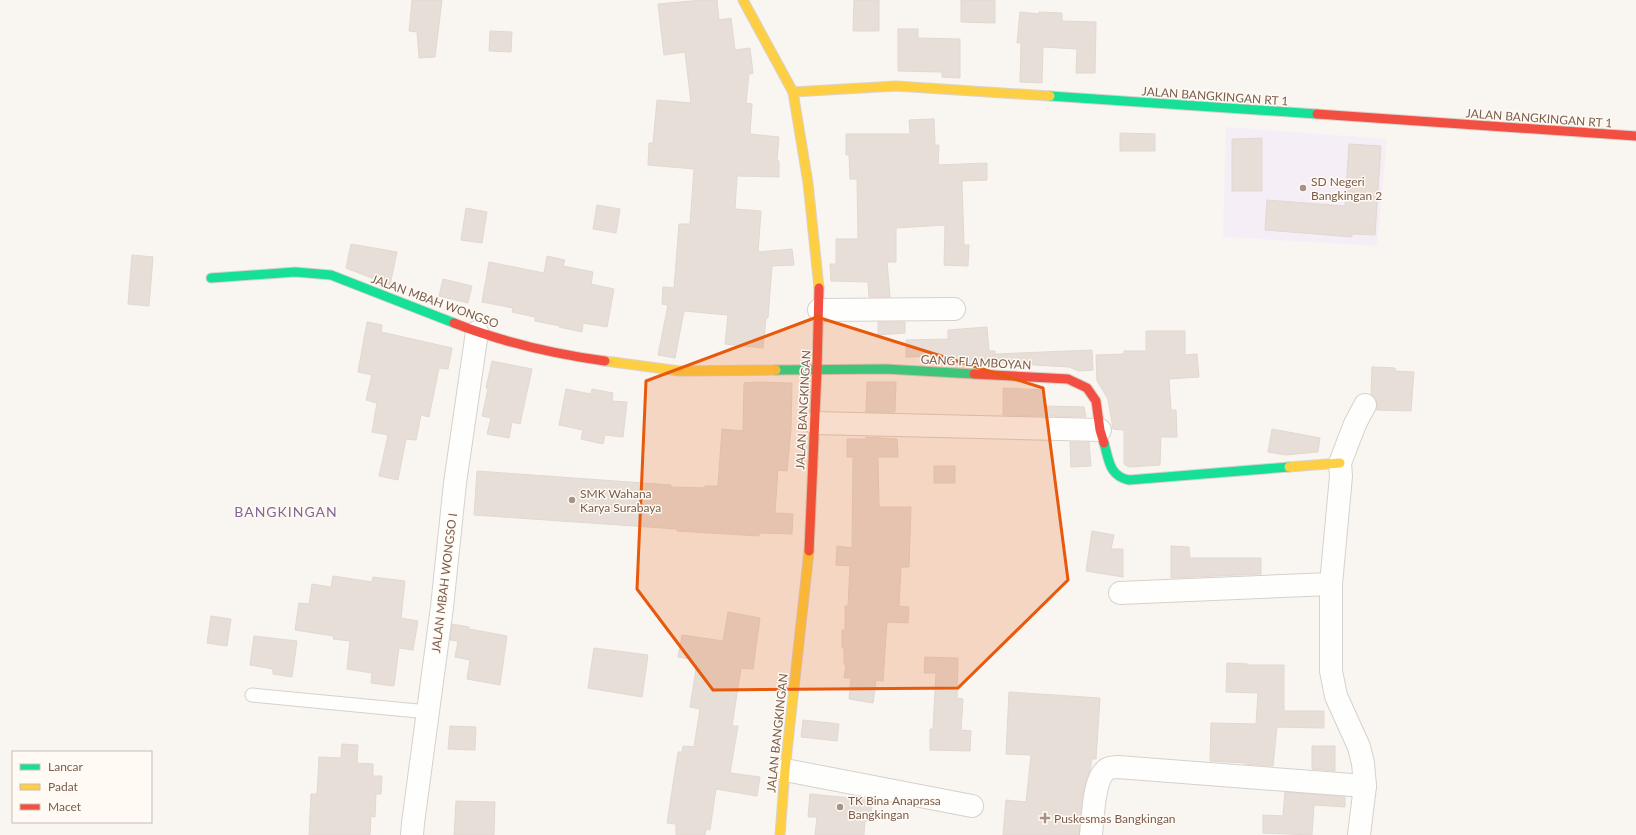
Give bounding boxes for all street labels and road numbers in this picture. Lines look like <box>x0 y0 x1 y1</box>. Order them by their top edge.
street label: JALAN BANGKINGAN RT 1 <box>1141 83 1289 109</box>
street label: JALAN BANGKINGAN RT 1 <box>1465 105 1613 131</box>
street label: JALAN MBAH WONGSO <box>369 271 501 331</box>
street label: JALAN BANGKINGAN <box>792 350 814 470</box>
street label: GANG FLAMBOYAN <box>920 352 1032 372</box>
street label: JALAN MBAH WONGSO I <box>428 512 460 654</box>
street label: JALAN BANGKINGAN <box>763 673 791 793</box>

